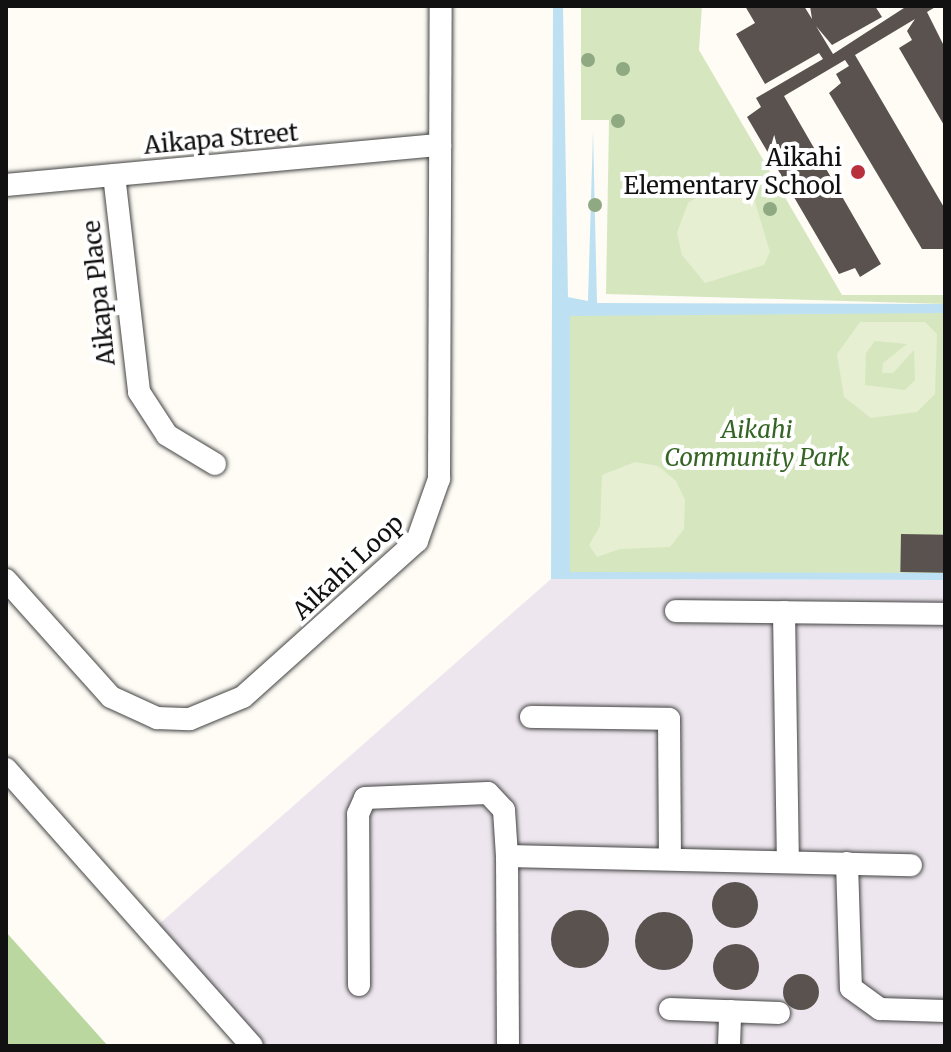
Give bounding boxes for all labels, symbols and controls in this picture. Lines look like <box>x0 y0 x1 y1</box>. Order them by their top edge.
street label: Aikapa Street <box>143 118 299 160</box>
place label: Aikahi Elementary School <box>623 144 842 200</box>
marker: Aikahi Elementary School <box>849 163 867 181</box>
street label: Aikapa Place <box>77 219 121 367</box>
park label: Aikahi Community Park <box>664 416 850 472</box>
street label: Aikahi Loop <box>287 509 409 625</box>

